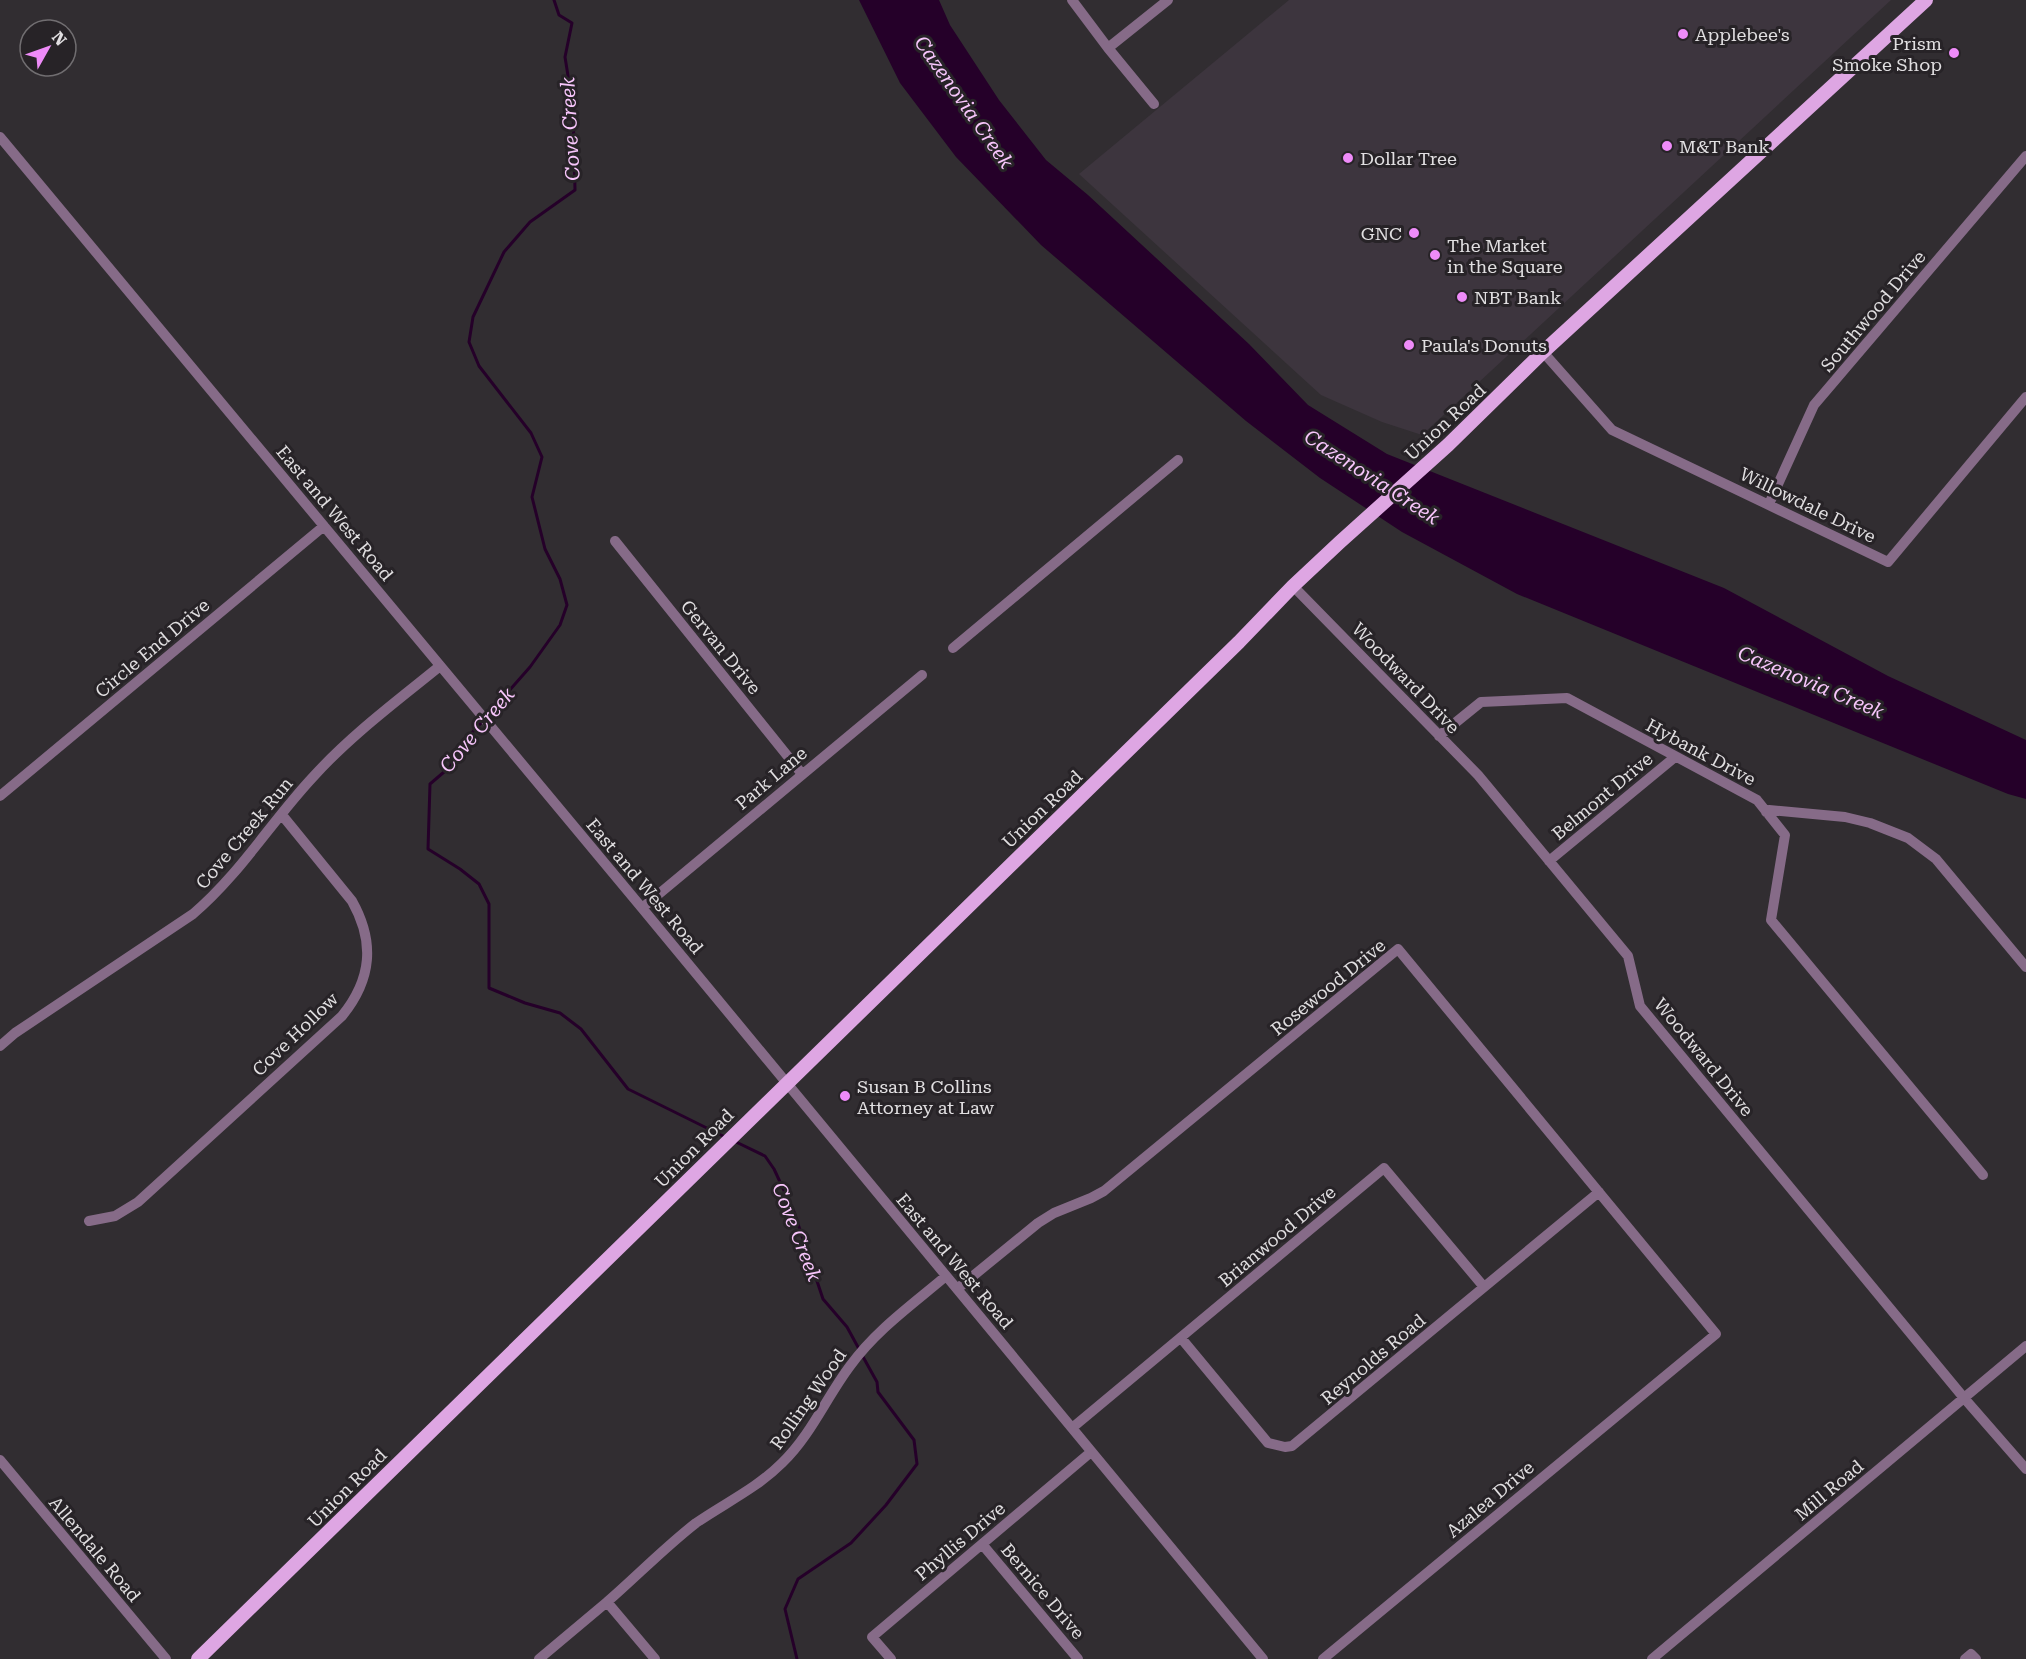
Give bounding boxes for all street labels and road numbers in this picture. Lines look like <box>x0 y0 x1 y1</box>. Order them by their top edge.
street label: Southwood Drive <box>1816 246 1930 376</box>
street label: Union Road <box>1400 379 1490 465</box>
street label: East and West Road <box>272 441 398 585</box>
street label: Willowdale Drive <box>1737 463 1879 547</box>
street label: Circle End Drive <box>91 594 213 702</box>
street label: Gervan Drive <box>677 596 765 698</box>
street label: Woodward Drive <box>1348 618 1464 738</box>
street label: Hybank Drive <box>1643 714 1759 790</box>
street label: Park Lane <box>731 742 811 814</box>
street label: Belmont Drive <box>1547 748 1657 844</box>
street label: Union Road <box>998 765 1087 852</box>
street label: Cove Creek Run <box>191 773 297 893</box>
street label: East and West Road <box>582 814 708 958</box>
street label: Rosewood Drive <box>1267 934 1390 1040</box>
street label: Cove Hollow <box>248 988 342 1080</box>
street label: Woodward Drive <box>1650 994 1758 1120</box>
street label: Union Road <box>650 1104 738 1192</box>
street label: Brianwood Drive <box>1214 1181 1340 1291</box>
street label: East and West Road <box>892 1189 1018 1333</box>
street label: Reynolds Road <box>1317 1309 1430 1409</box>
street label: Rolling Wood <box>766 1344 851 1453</box>
street label: Union Road <box>303 1444 391 1532</box>
street label: Mill Road <box>1791 1455 1868 1525</box>
street label: Azalea Drive <box>1442 1456 1538 1542</box>
street label: Allendale Road <box>45 1492 145 1606</box>
street label: Phyllis Drive <box>911 1497 1009 1585</box>
street label: Bernice Drive <box>997 1539 1089 1643</box>

